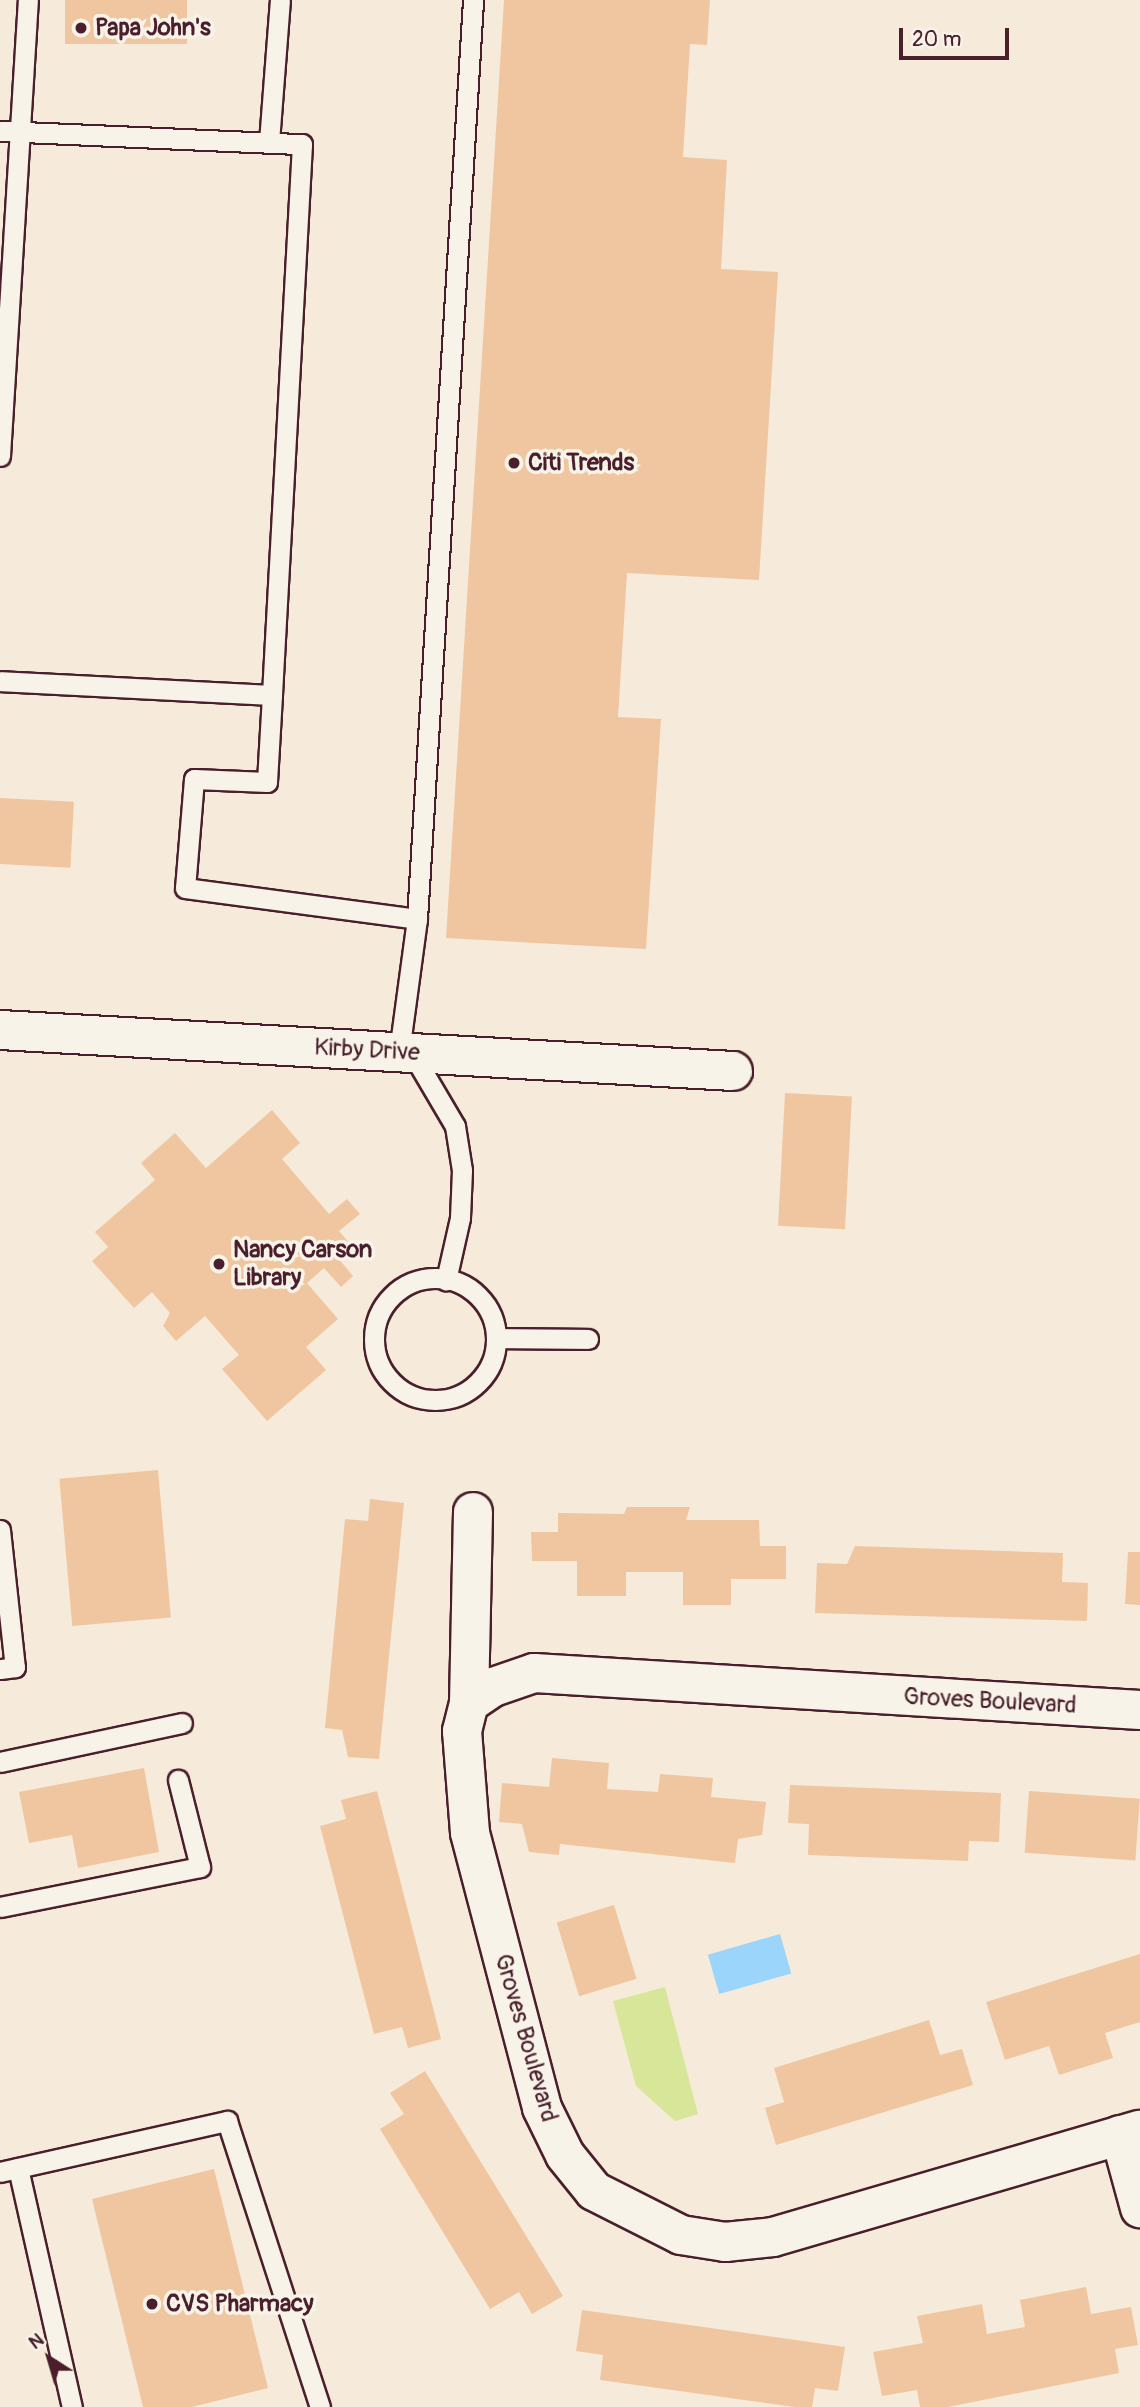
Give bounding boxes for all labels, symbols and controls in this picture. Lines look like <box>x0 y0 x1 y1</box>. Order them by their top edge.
place label: Papa John's <box>95 14 211 42</box>
scale bar <box>902 14 1012 58</box>
marker: Papa John's <box>73 20 89 36</box>
text: 20 m <box>912 26 961 53</box>
place label: Citi Trends <box>528 449 634 477</box>
marker: Citi Trends <box>506 455 522 471</box>
street label: Kirby Drive <box>313 1033 421 1067</box>
place label: Nancy Carson Library <box>233 1236 372 1292</box>
marker: Nancy Carson Library <box>211 1256 227 1272</box>
street label: Groves Boulevard <box>903 1682 1077 1720</box>
street label: Groves Boulevard <box>488 1951 564 2125</box>
place label: CVS Pharmacy <box>166 2290 314 2318</box>
marker: CVS Pharmacy <box>144 2296 160 2312</box>
north arrow <box>14 2323 84 2393</box>
text: N <box>24 2328 49 2355</box>

